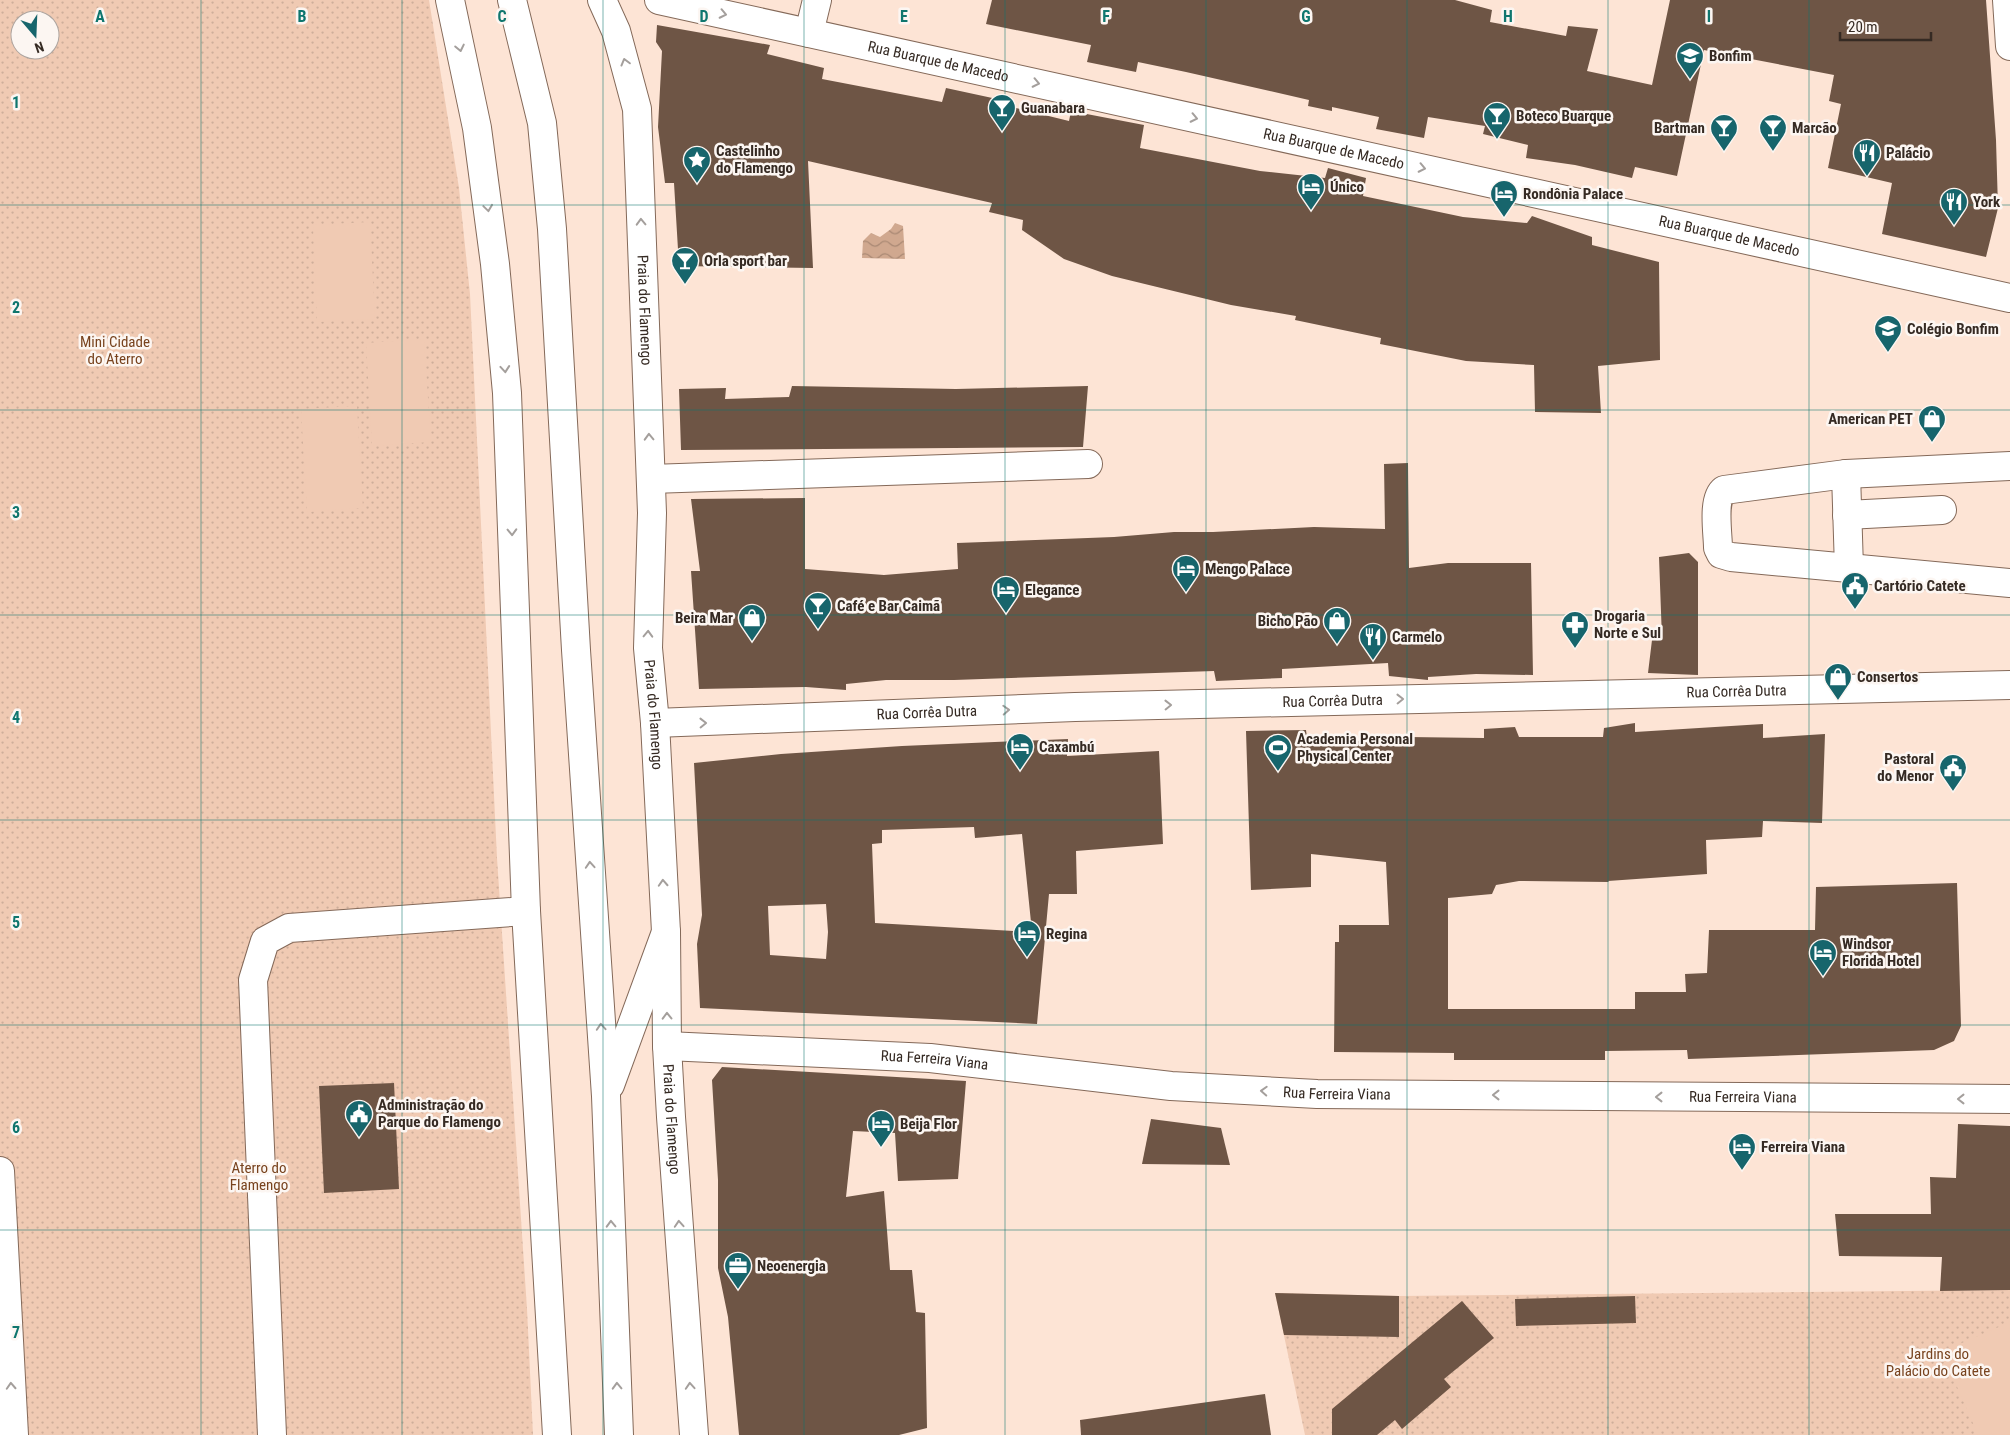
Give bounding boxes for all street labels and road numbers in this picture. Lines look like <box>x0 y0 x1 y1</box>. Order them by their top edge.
street label: Rua Buarque de Macedo <box>866 37 1010 86</box>
street label: Rua Buarque de Macedo <box>1262 125 1406 173</box>
street label: Rua Buarque de Macedo <box>1657 212 1801 260</box>
street label: Praia do Flamengo <box>633 254 656 366</box>
street label: Praia do Flamengo <box>640 659 666 770</box>
street label: Rua Corrêa Dutra <box>1686 681 1787 702</box>
street label: Rua Corrêa Dutra <box>1282 691 1383 711</box>
street label: Rua Corrêa Dutra <box>876 702 977 724</box>
street label: Rua Ferreira Viana <box>880 1047 989 1074</box>
street label: Praia do Flamengo <box>659 1063 684 1175</box>
street label: Rua Ferreira Viana <box>1282 1083 1391 1104</box>
street label: Rua Ferreira Viana <box>1689 1088 1797 1106</box>

